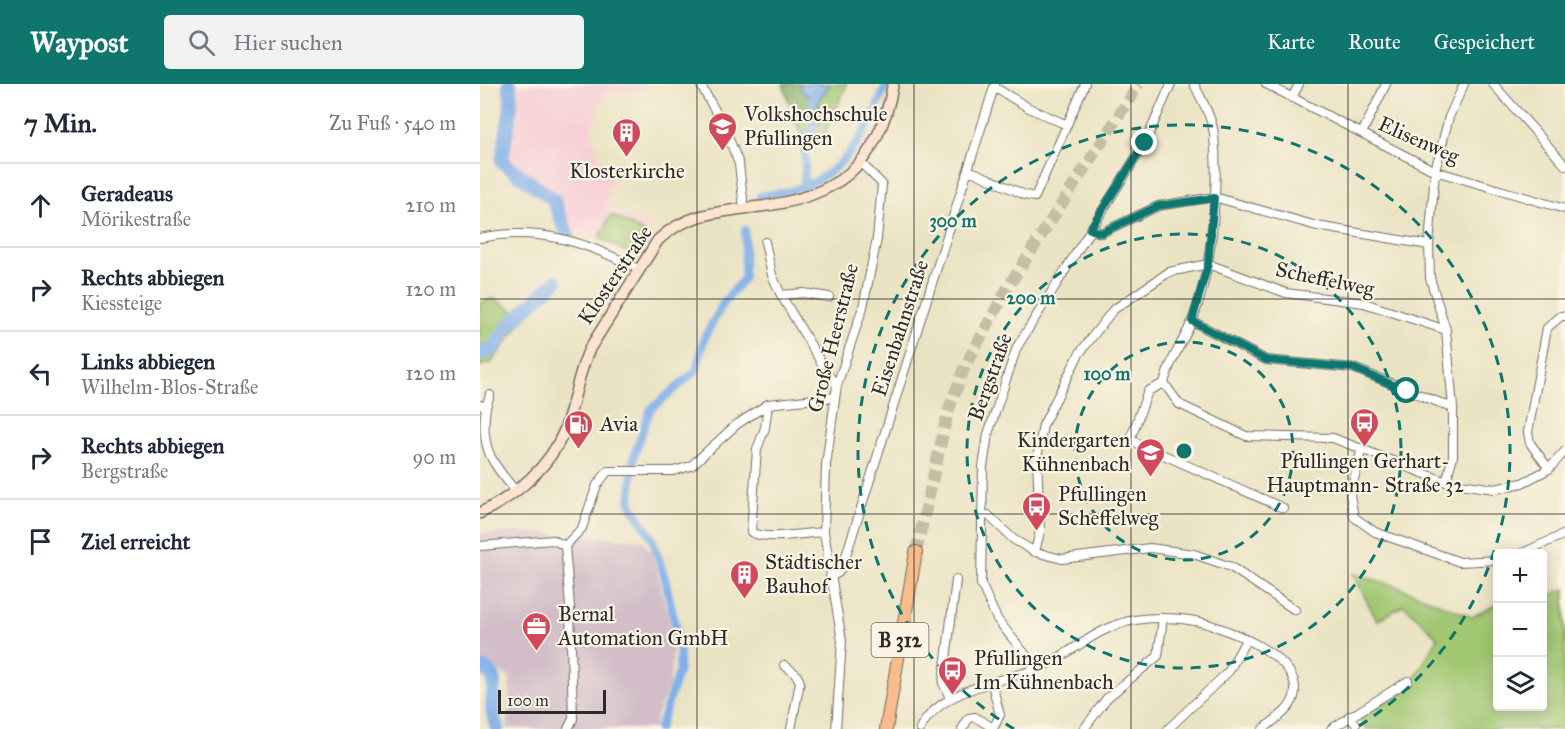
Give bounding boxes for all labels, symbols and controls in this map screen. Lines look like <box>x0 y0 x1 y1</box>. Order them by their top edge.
search box <box>164 15 584 69</box>
text: Waypost <box>30 25 128 60</box>
icon: search <box>185 26 218 59</box>
text: Hier suchen <box>233 29 343 56</box>
text: Karte <box>1267 29 1315 55</box>
text: Route <box>1348 29 1401 55</box>
text: Gespeichert <box>1434 29 1535 55</box>
place label: Volkshochschule Pfullingen <box>743 101 888 151</box>
text: 7 Min. <box>24 107 97 139</box>
school or university icon: Volkshochschule Pfullingen <box>707 110 739 152</box>
text: Zu Fuß · 540 m <box>329 111 456 135</box>
street label: Elisenweg <box>1374 111 1464 169</box>
building icon: Klosterkirche <box>611 116 643 158</box>
route end <box>1131 129 1157 155</box>
place label: Klosterkirche <box>569 158 685 184</box>
text: Geradeaus <box>81 180 173 207</box>
icon: ahead <box>24 189 57 222</box>
text: 210 m <box>406 193 456 217</box>
text: Mörikestraße <box>81 207 191 231</box>
text: 300 m <box>929 210 977 233</box>
street label: Klosterstraße <box>572 220 658 330</box>
street label: Eisenbahnstraße <box>866 256 934 400</box>
street label: Scheffelweg <box>1273 256 1377 302</box>
street label: Große Heerstraße <box>802 261 864 415</box>
text: Rechts abbiegen <box>81 264 224 291</box>
icon: right <box>24 273 57 306</box>
text: 120 m <box>405 277 456 301</box>
text: 200 m <box>1007 287 1056 309</box>
text: Kiessteige <box>81 291 162 315</box>
street label: Bergstraße <box>962 329 1018 425</box>
text: Links abbiegen <box>81 348 215 375</box>
icon: left <box>24 357 57 390</box>
text: 120 m <box>405 361 456 385</box>
text: 100 m <box>1084 363 1131 385</box>
text: Wilhelm-Blos-Straße <box>81 375 258 399</box>
route start <box>1393 377 1419 403</box>
bus stop icon: Pfullingen Gerhart- Hauptmann- Straße 32 <box>1349 406 1381 448</box>
fuel station icon: Avia <box>563 408 595 450</box>
place label: Avia <box>599 411 638 437</box>
place label: Kindergarten Kühnenbach <box>1017 427 1130 477</box>
text: Rechts abbiegen <box>81 432 224 459</box>
school or university icon: Kindergarten Kühnenbach <box>1135 436 1167 478</box>
icon: right <box>24 441 57 474</box>
centre of rings <box>1174 441 1194 461</box>
text: 90 m <box>413 445 456 469</box>
place label: Pfullingen Gerhart- Hauptmann- Straße 32 <box>1266 448 1465 498</box>
text: Bergstraße <box>81 459 168 483</box>
place label: Pfullingen Scheffelweg <box>1058 481 1158 531</box>
bus stop icon: Pfullingen Scheffelweg <box>1021 490 1053 532</box>
icon: arrive <box>24 525 57 558</box>
text: Ziel erreicht <box>81 528 190 555</box>
place label: Städtischer Bauhof <box>765 549 862 599</box>
map controls <box>1493 549 1547 711</box>
button: + <box>1493 549 1547 603</box>
building icon: Städtischer Bauhof <box>728 558 760 600</box>
place label: Bernal Automation GmbH <box>557 601 728 651</box>
button: − <box>1493 603 1547 657</box>
office icon: Bernal Automation GmbH <box>521 610 553 652</box>
road number: B 312 <box>872 623 928 657</box>
place label: Pfullingen Im Kühnenbach <box>974 645 1114 695</box>
bus stop icon: Pfullingen Im Kühnenbach <box>937 654 969 696</box>
button: layers <box>1493 657 1547 711</box>
scale bar <box>498 687 606 714</box>
text: 100 m <box>507 691 549 710</box>

